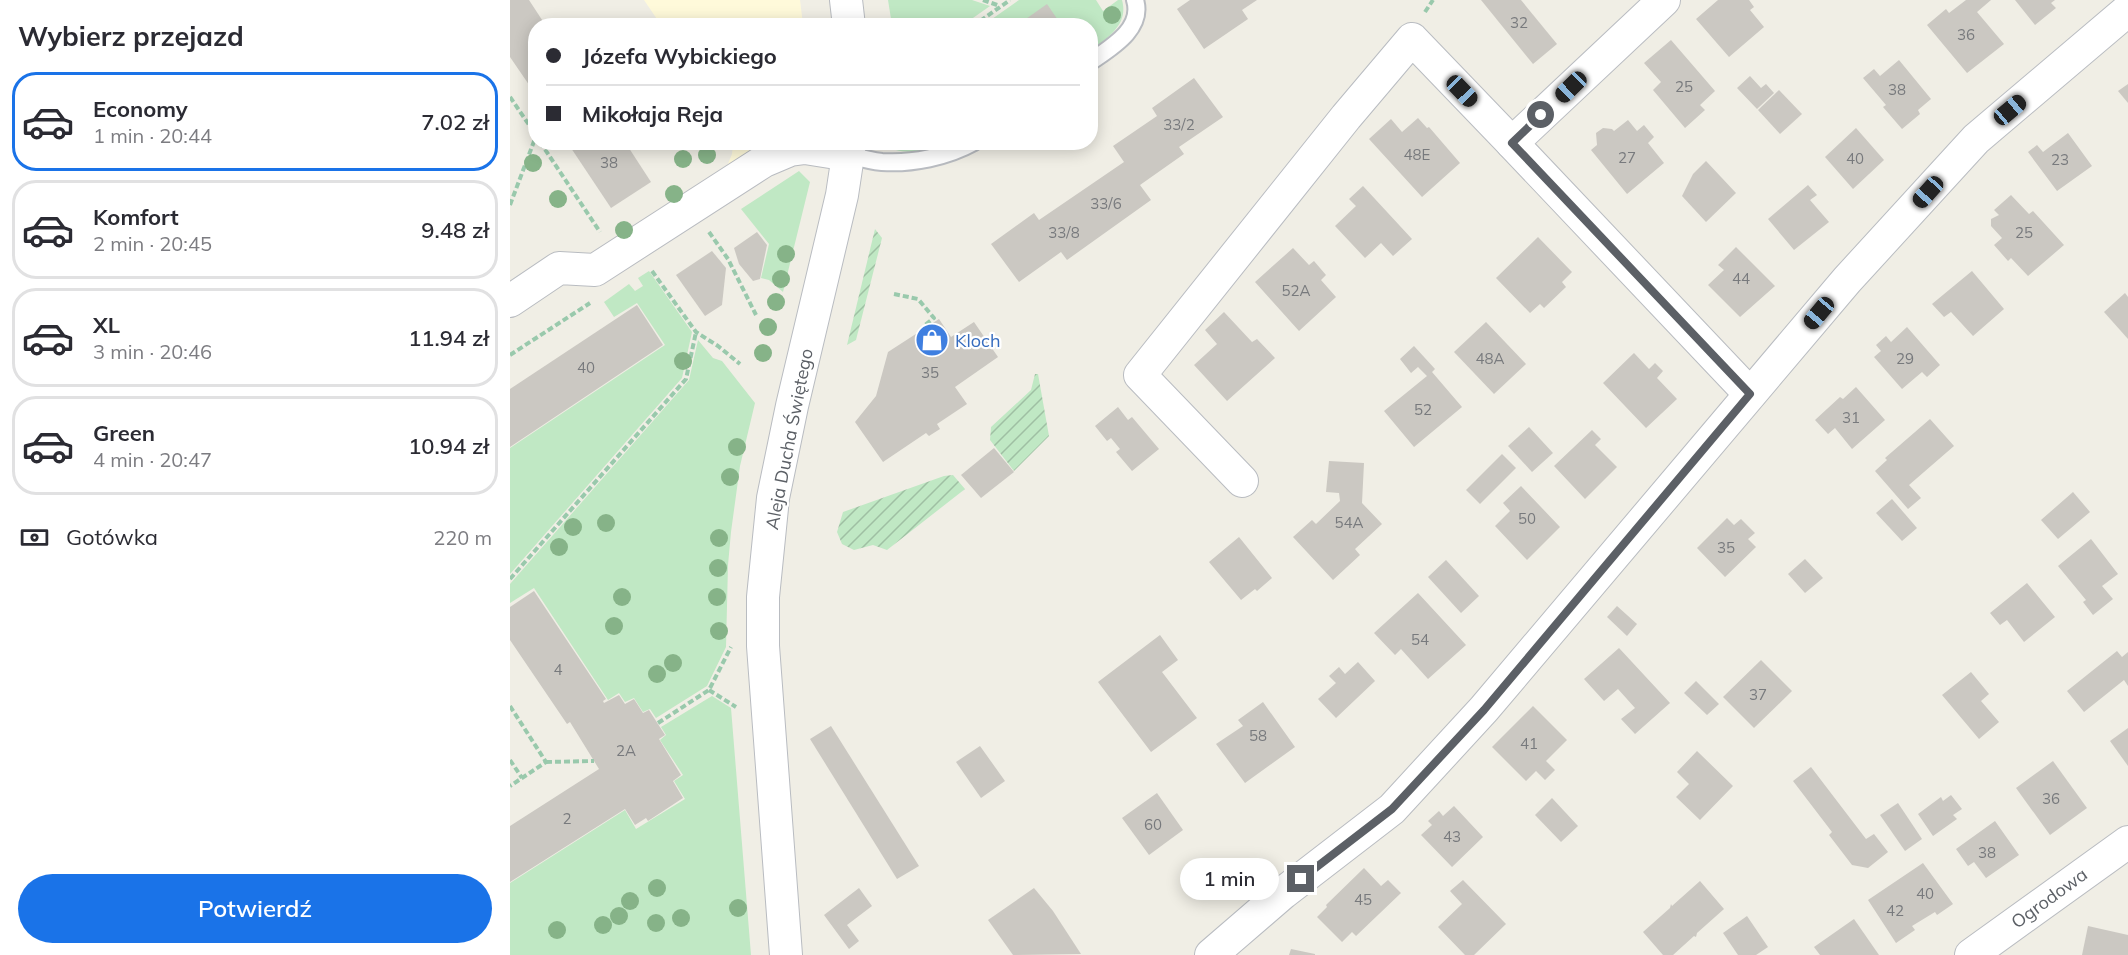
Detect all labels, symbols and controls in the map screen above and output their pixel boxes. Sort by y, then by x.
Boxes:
house number: 32 [1510,13,1528,32]
text: Wybierz przejazd [18,19,244,53]
house number: 36 [1957,25,1975,44]
text: Józefa Wybickiego [582,42,777,70]
car [1552,68,1590,106]
car [1443,72,1481,110]
house number: 25 [1675,77,1693,96]
house number: 38 [1888,80,1906,99]
car [1990,92,2030,128]
icon: car [21,95,75,149]
text: Economy [93,95,188,123]
text: Mikołaja Reja [582,100,723,128]
route start [1527,101,1554,128]
text: 7.02 zł [421,108,489,136]
house number: 33/2 [1163,115,1195,134]
text: 1 min · 20:44 [93,123,212,148]
house number: 48E [1404,145,1431,164]
house number: 27 [1618,148,1636,167]
house number: 40 [1846,149,1864,168]
house number: 23 [2051,150,2069,169]
house number: 38 [600,153,618,172]
car [1909,173,1947,211]
house number: 33/6 [1090,194,1122,213]
icon: car [21,203,75,257]
text: Komfort [93,203,179,231]
text: 9.48 zł [421,216,489,244]
house number: 33/8 [1048,223,1080,242]
house number: 25 [2015,223,2033,242]
text: 2 min · 20:45 [93,231,212,256]
house number: 44 [1732,269,1750,288]
house number: 52A [1281,281,1311,300]
car [1801,293,1837,333]
icon: car [21,311,75,365]
text: XL [93,311,120,339]
shop icon: Kloch [914,322,950,358]
text: 11.94 zł [408,324,489,352]
place label: Kloch [955,329,1000,352]
text: 3 min · 20:46 [93,339,212,364]
street label: Aleja Ducha Świętego [760,347,818,531]
house number: 48A [1475,349,1505,368]
house number: 29 [1896,349,1914,368]
house number: 40 [577,358,595,377]
house number: 35 [921,363,939,382]
house number: 52 [1414,400,1432,419]
house number: 31 [1842,408,1860,427]
icon: car [21,419,75,473]
text: Green [93,419,155,447]
text: 10.94 zł [408,432,489,460]
text: 4 min · 20:47 [93,447,212,472]
house number: 50 [1518,509,1536,528]
house number: 54A [1334,513,1364,532]
icon: cash [18,521,51,554]
text: Gotówka [66,523,158,551]
text: 220 m [433,525,492,550]
house number: 35 [1717,538,1735,557]
house number: 54 [1411,630,1429,649]
house number: 4 [553,660,563,679]
house number: 37 [1749,685,1767,704]
house number: 58 [1249,726,1267,745]
house number: 41 [1520,734,1538,753]
house number: 2A [616,741,636,760]
house number: 36 [2042,789,2060,808]
house number: 2 [562,809,572,828]
house number: 60 [1144,815,1162,834]
house number: 43 [1443,827,1461,846]
house number: 38 [1978,843,1996,862]
callout: 1 min [1181,858,1280,900]
street label: Ogrodowa [2006,863,2092,933]
route end [1287,865,1314,892]
text: 1 min [1204,866,1255,891]
button: Potwierdź [18,874,492,943]
house number: 40 [1916,884,1934,903]
house number: 45 [1354,890,1372,909]
house number: 42 [1886,901,1904,920]

